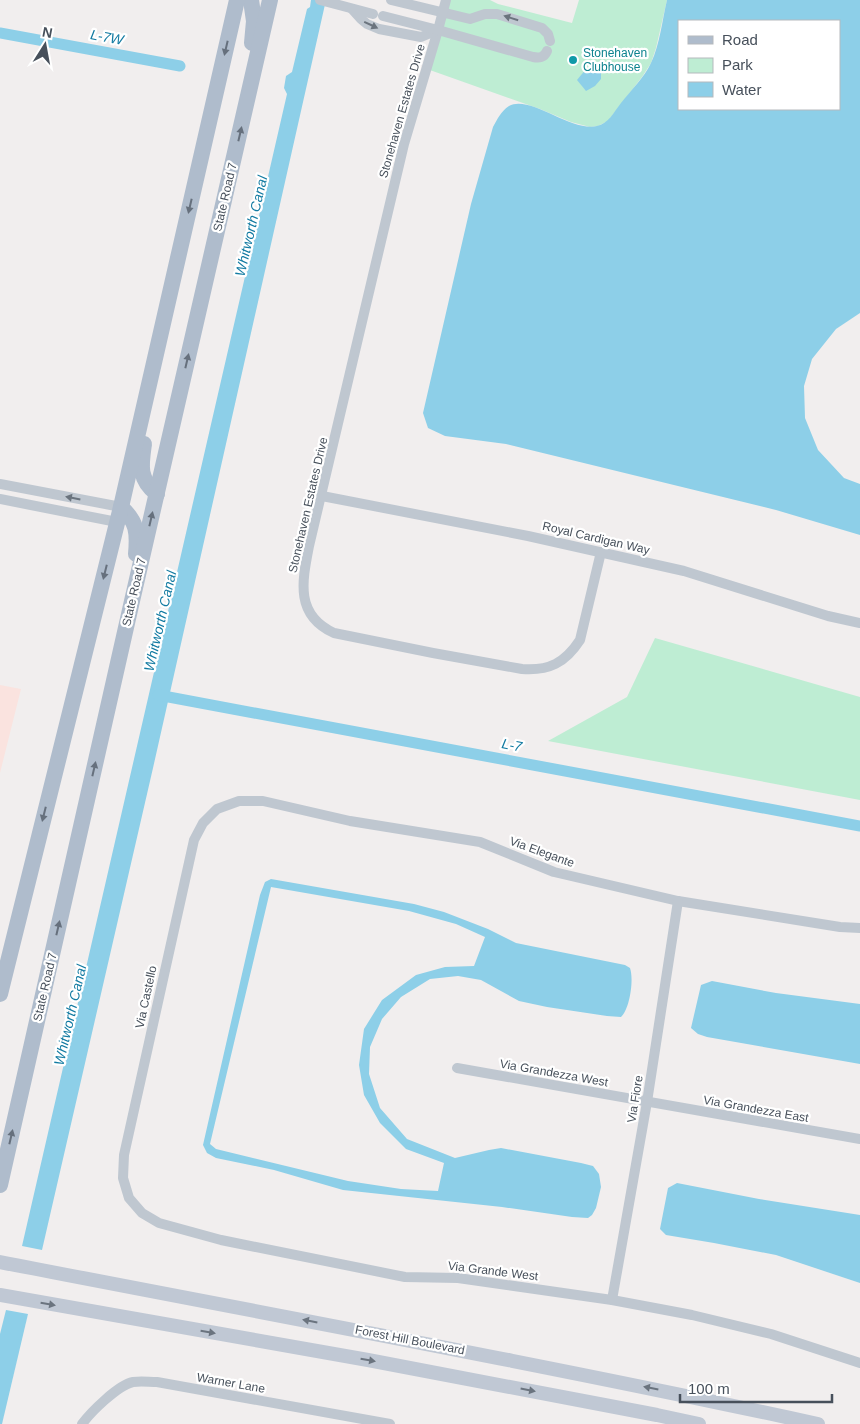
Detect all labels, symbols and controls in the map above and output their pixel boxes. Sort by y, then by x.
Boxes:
one-way arrow [504,14,519,22]
north arrow [20,20,70,70]
legend [678,20,840,110]
one-way arrow [364,21,378,29]
text: N [41,23,54,41]
water label: L-7W [89,26,127,48]
text: Road [722,31,758,48]
one-way arrow [222,40,230,56]
street label: Stonehaven Estates Drive [376,42,428,180]
place label: Stonehaven Clubhouse [583,46,647,74]
marker: Stonehaven Clubhouse [567,54,579,66]
text: Park [722,56,753,73]
text: Water [722,81,761,98]
one-way arrow [236,127,244,142]
street label: State Road 7 [210,161,240,233]
water label: Whitworth Canal [232,173,271,278]
one-way arrow [186,198,194,213]
one-way arrow [183,353,191,368]
street label: Stonehaven Estates Drive [286,436,330,574]
one-way arrow [65,494,80,502]
one-way arrow [147,512,155,527]
street label: Royal Cardigan Way [541,519,651,557]
street label: State Road 7 [119,556,149,628]
one-way arrow [100,564,108,579]
water label: Whitworth Canal [141,568,180,673]
water label: L-7 [501,735,525,755]
one-way arrow [90,762,98,777]
one-way arrow [40,807,48,822]
street label: Via Elegante [508,834,577,870]
one-way arrow [54,920,62,935]
street label: State Road 7 [30,951,60,1023]
water label: Whitworth Canal [51,962,90,1067]
street label: Via Castello [133,964,160,1030]
street label: Via Grandezza West [499,1057,610,1090]
street label: Via Fiore [624,1074,646,1124]
street label: Via Grandezza East [702,1093,810,1125]
one-way arrow [7,1130,15,1145]
street label: Via Grande West [447,1259,540,1284]
one-way arrow [40,1300,56,1308]
one-way arrow [302,1316,318,1324]
street label: Forest Hill Boulevard [354,1323,466,1357]
one-way arrow [200,1328,216,1336]
one-way arrow [360,1357,376,1365]
street label: Warner Lane [196,1370,266,1396]
scale bar [680,1372,832,1404]
text: 100 m [688,1380,730,1397]
one-way arrow [643,1384,659,1392]
one-way arrow [520,1387,536,1395]

